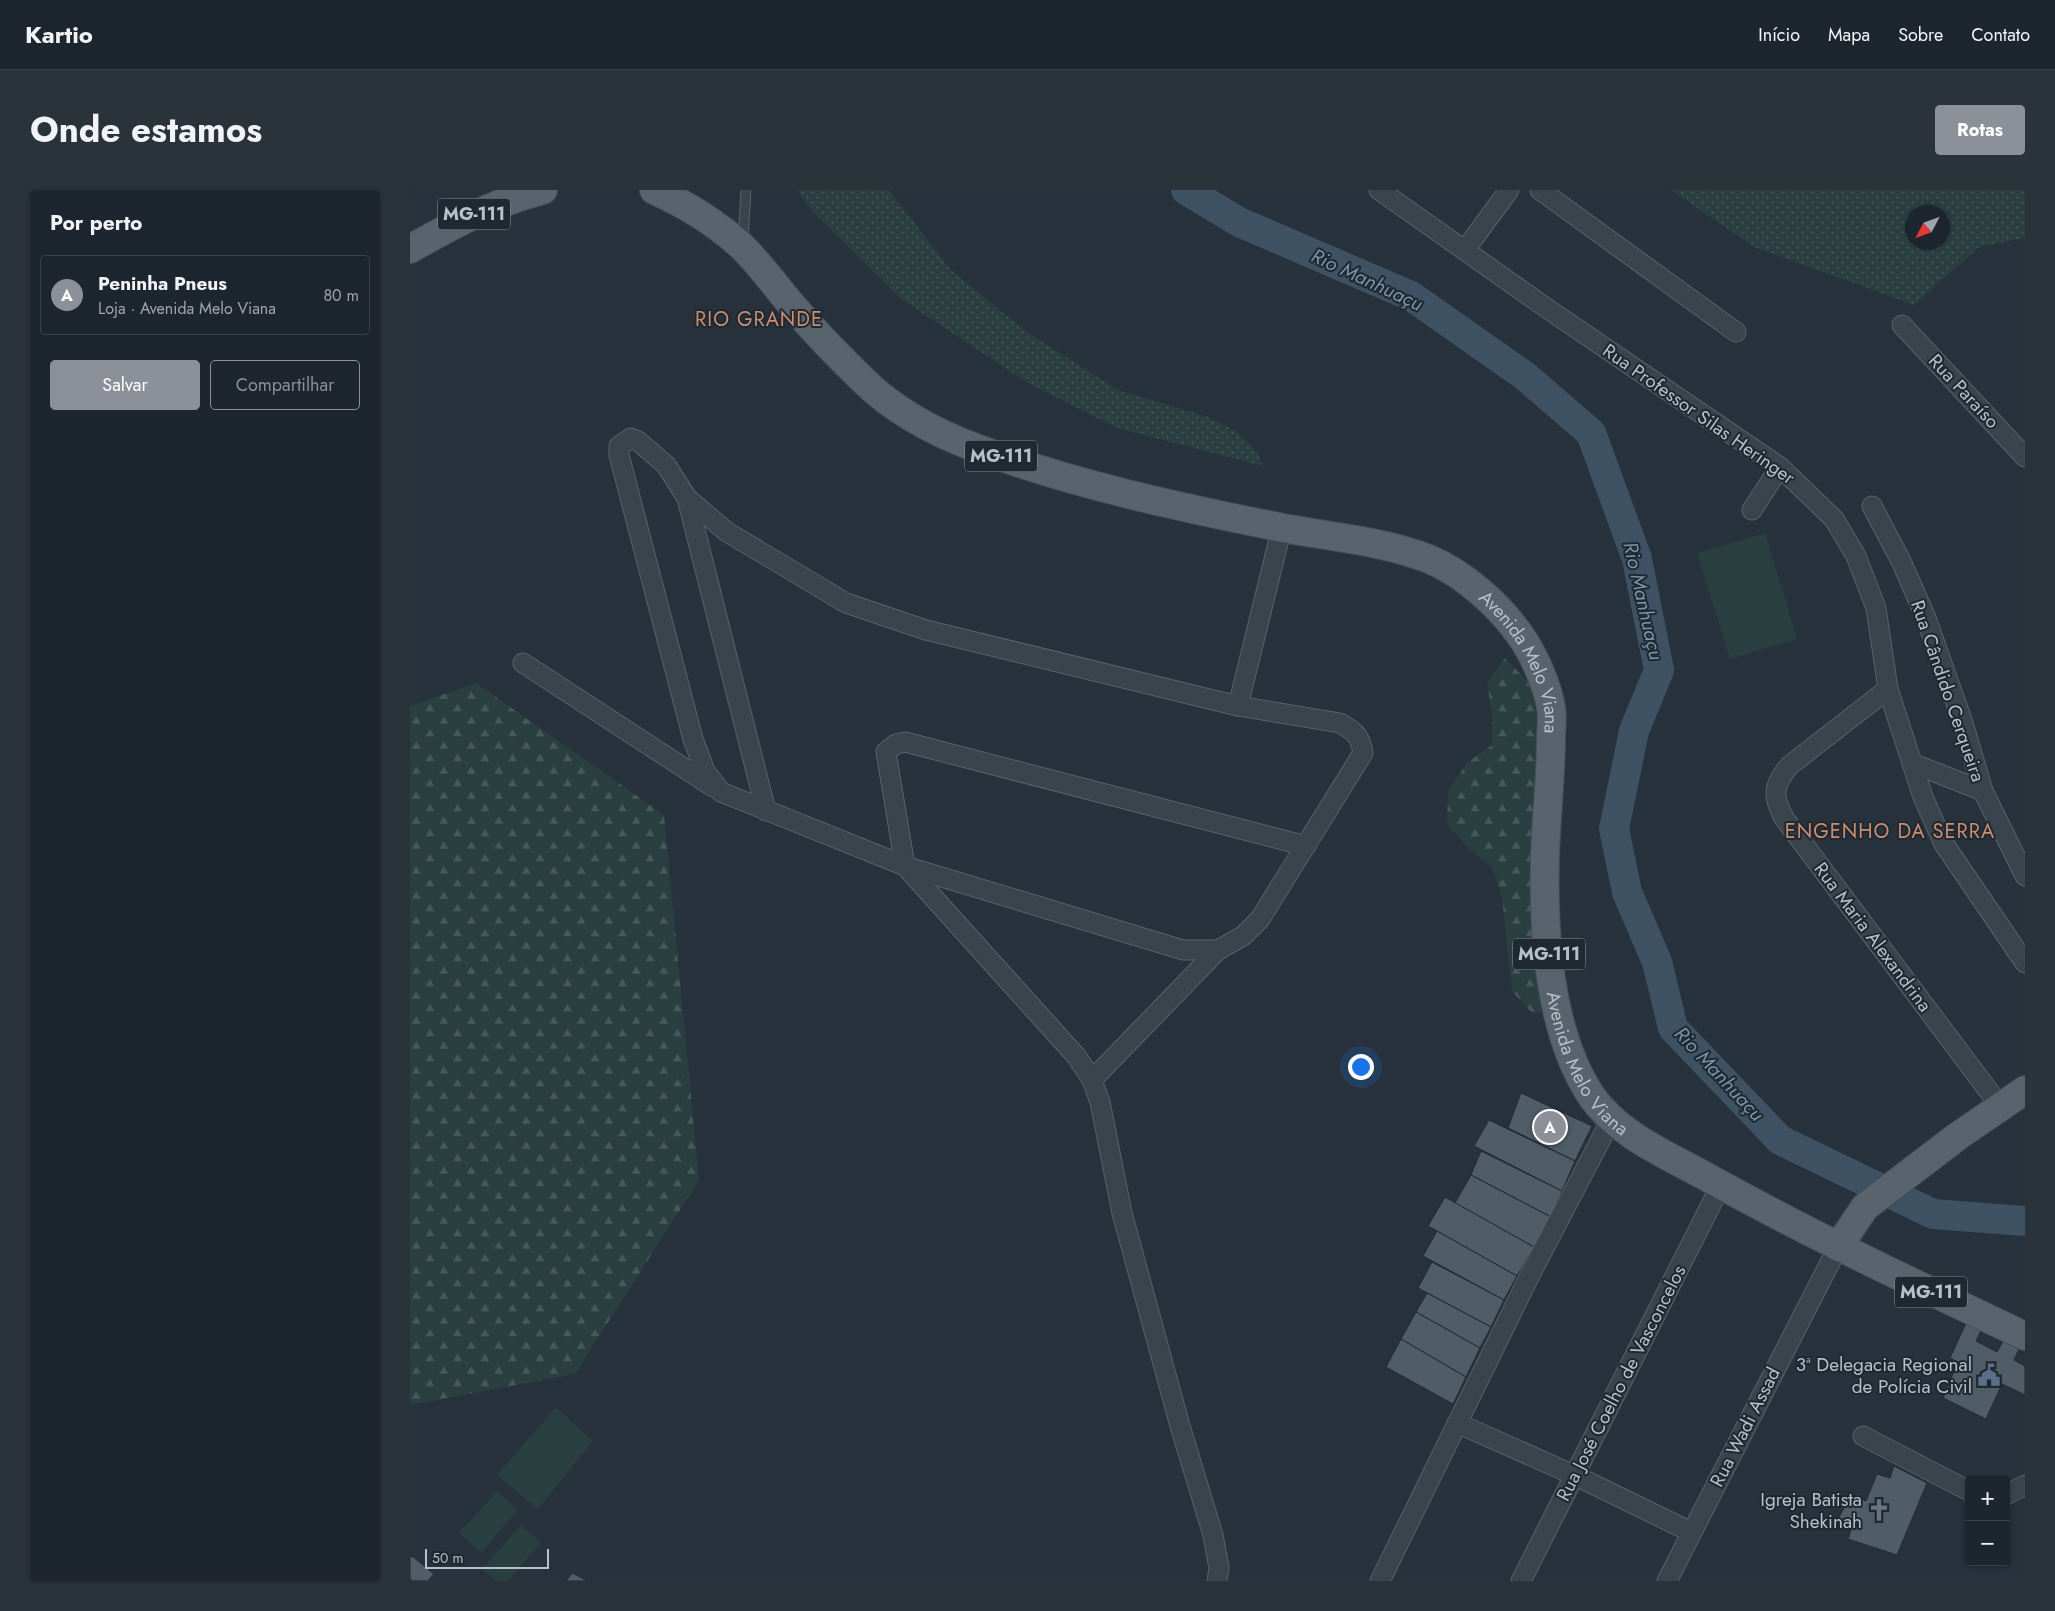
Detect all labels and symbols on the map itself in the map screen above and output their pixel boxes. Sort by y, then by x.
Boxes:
road number: MG-111 [438,198,510,230]
north arrow [1905,205,1950,250]
water label: Rio Manhuaçu [1306,241,1428,319]
district label: RIO GRANDE [695,305,823,334]
street label: Rua Professor Silas Heringer [1597,337,1801,491]
street label: Rua Paraíso [1922,348,2006,434]
road number: MG-111 [965,440,1037,472]
water label: Rio Manhuaçu [1615,539,1671,663]
street label: Avenida Melo Viana [1473,584,1565,735]
street label: Rua Cândido Cerqueira [1904,597,1992,785]
district label: ENGENHO DA SERRA [1785,817,1995,846]
street label: Rua Maria Alexandrina [1808,857,1938,1017]
road number: MG-111 [1513,939,1585,970]
street label: Avenida Melo Viana [1545,982,1641,1136]
water label: Rio Manhuaçu [1667,1020,1771,1128]
your location [1348,1054,1374,1080]
pin: A [1534,1108,1566,1146]
street label: Rua José Coelho de Vasconcelos [1550,1260,1693,1506]
road number: MG-111 [1895,1276,1967,1308]
place label: 3ª Delegacia Regional de Polícia Civil [1796,1351,1972,1400]
public building icon: 3ª Delegacia Regional de Polícia Civil [1976,1362,2002,1388]
street label: Rua Wadi Assad [1703,1363,1787,1491]
place label: Igreja Batista Shekinah [1760,1486,1862,1535]
church icon: Igreja Batista Shekinah [1866,1497,1892,1523]
scale bar [425,1546,549,1569]

